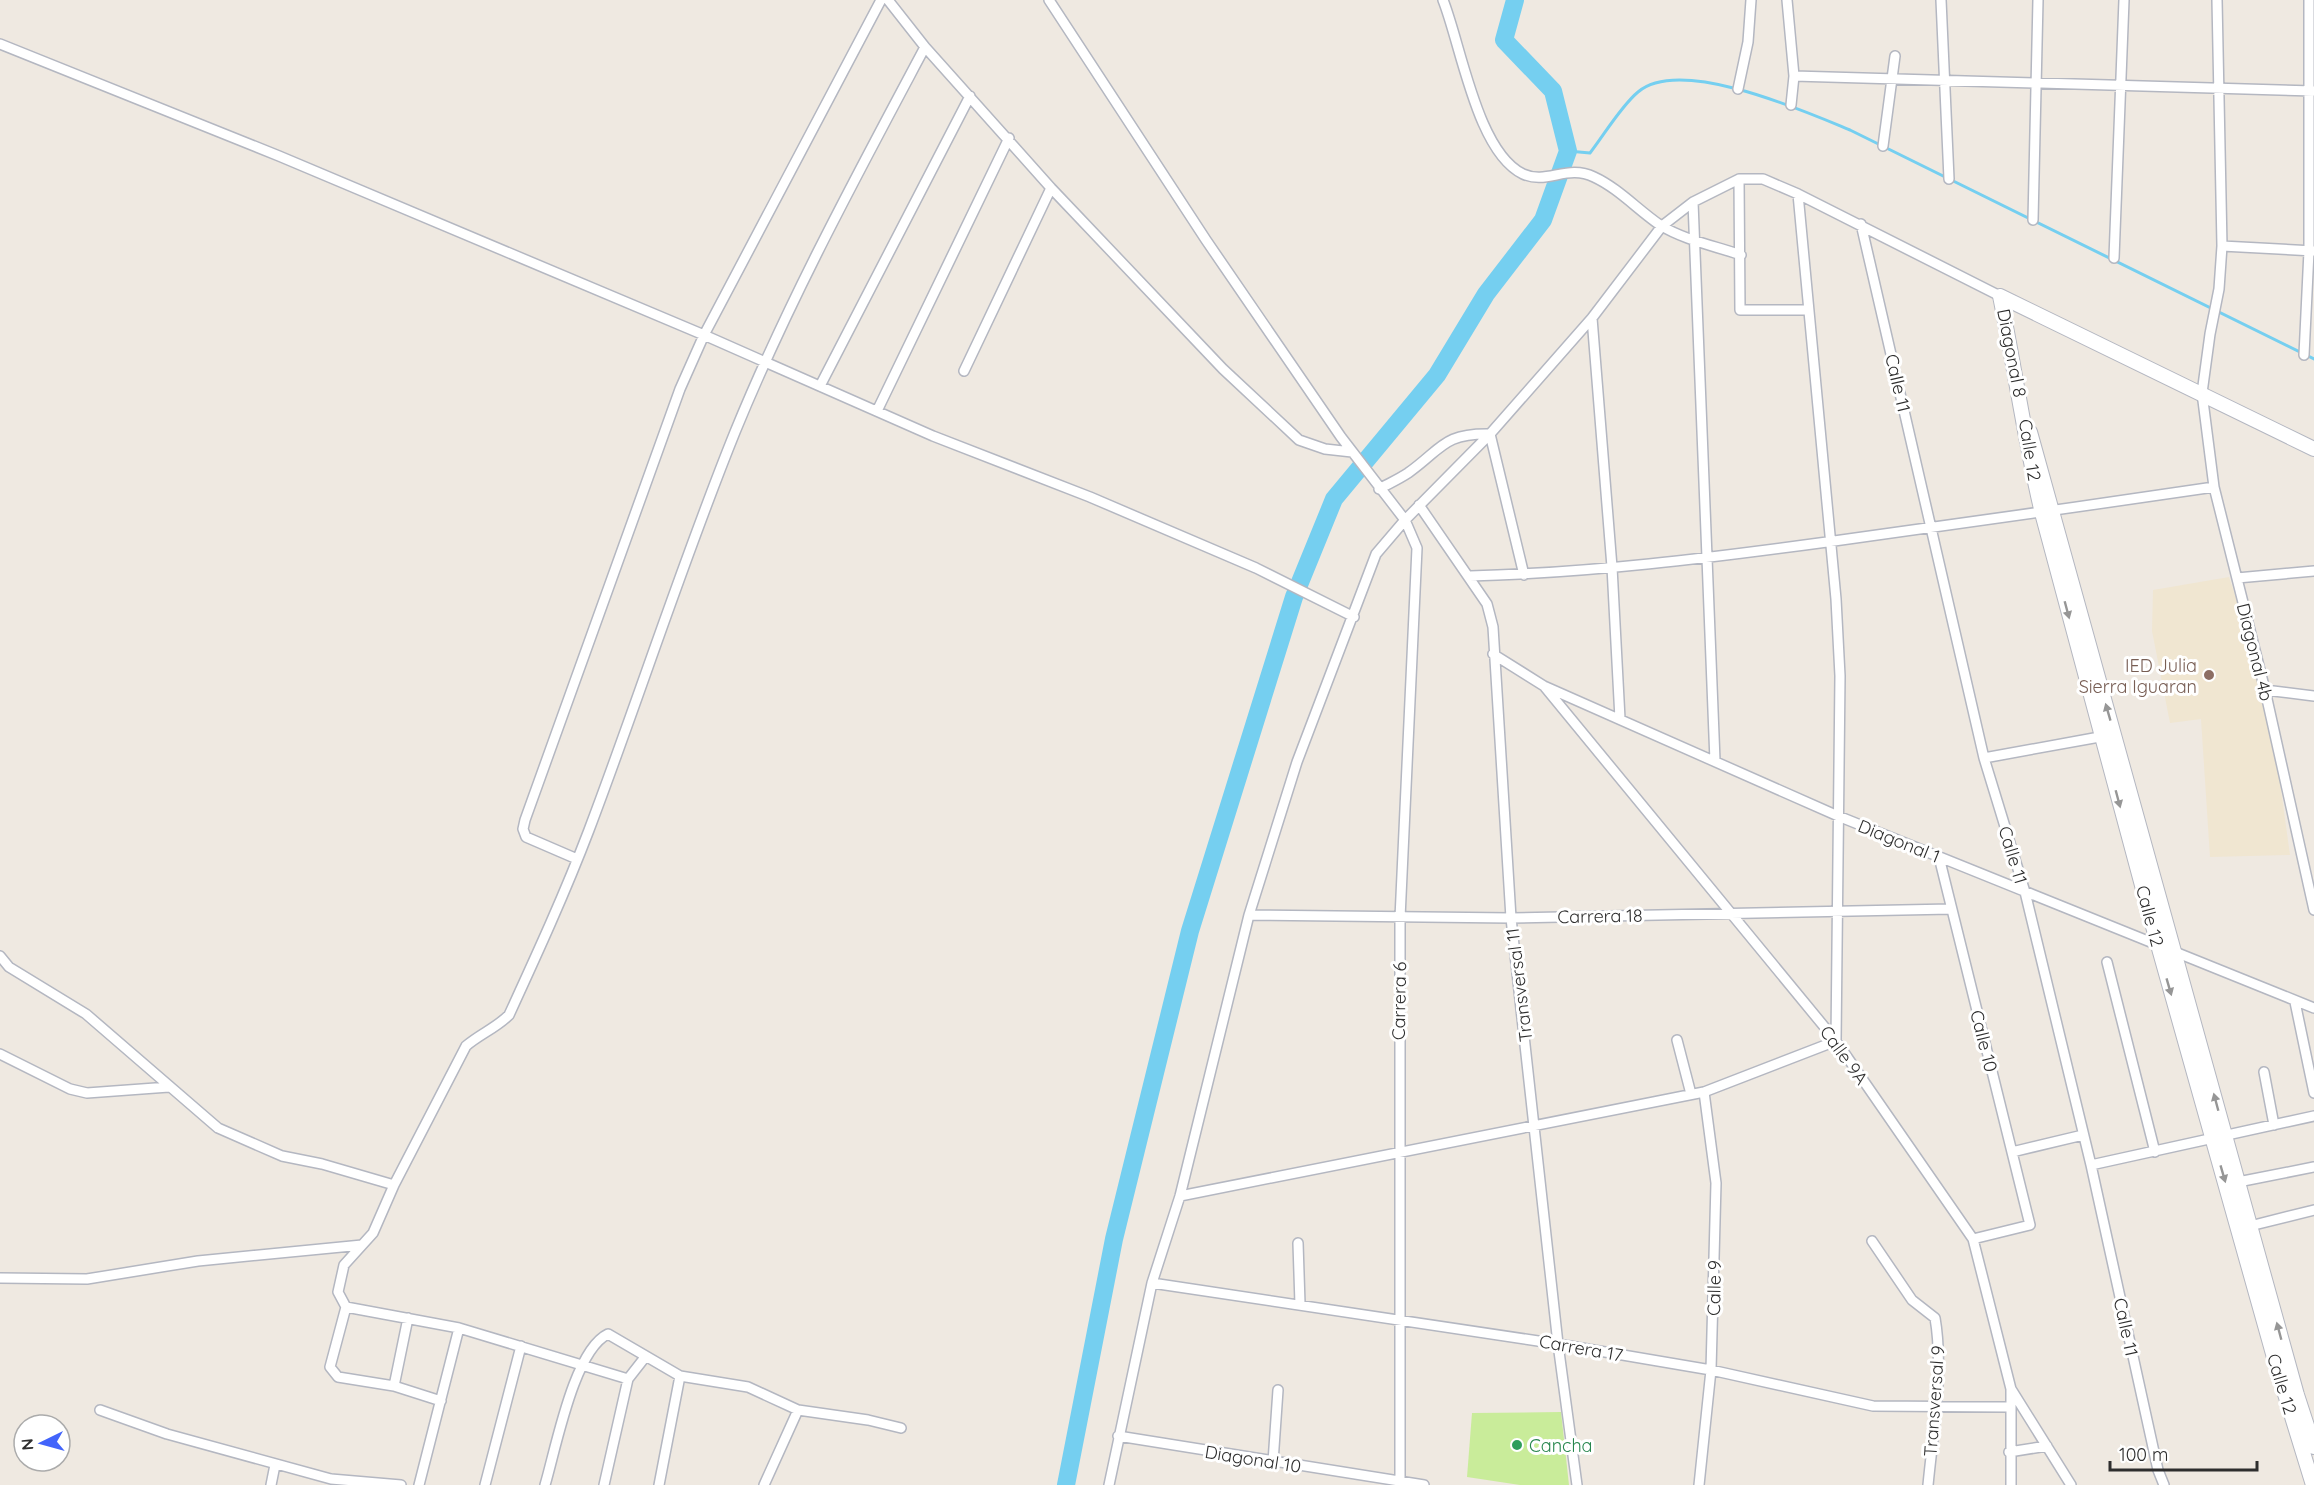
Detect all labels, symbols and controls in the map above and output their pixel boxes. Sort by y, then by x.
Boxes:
street label: Diagonal 8 [1992,307,2032,399]
street label: Calle 11 [1880,352,1916,414]
street label: Calle 12 [2014,417,2046,483]
one-way arrow [2063,601,2073,619]
street label: Diagonal 4b [2232,601,2278,703]
place label: IED Julia Sierra Iguaran [2079,654,2197,698]
marker: IED Julia Sierra Iguaran [2202,668,2216,682]
one-way arrow [2103,703,2112,721]
one-way arrow [2113,789,2123,808]
street label: Diagonal 1 [1855,814,1943,868]
street label: Calle 11 [1993,823,2033,887]
street label: Calle 12 [2131,883,2169,949]
street label: Carrera 18 [1557,904,1643,928]
street label: Transversal 11 [1501,927,1537,1043]
street label: Carrera 6 [1387,961,1411,1040]
one-way arrow [2165,977,2175,996]
street label: Calle 10 [1965,1008,2003,1074]
street label: Calle 9A [1815,1021,1873,1089]
one-way arrow [2211,1093,2221,1111]
one-way arrow [2218,1165,2228,1183]
street label: Calle 9 [1702,1260,1726,1316]
street label: Calle 11 [2109,1296,2143,1358]
one-way arrow [2274,1322,2283,1340]
street label: Carrera 17 [1537,1329,1625,1367]
street label: Transversal 9 [1919,1345,1949,1457]
street label: Calle 12 [2262,1351,2302,1417]
north arrow [12,1413,72,1473]
place label: Cancha [1529,1434,1593,1457]
scale bar [2110,1434,2257,1472]
text: N [17,1438,38,1451]
marker: Cancha [1510,1438,1524,1452]
street label: Diagonal 10 [1203,1440,1303,1478]
text: 100 m [2119,1443,2168,1466]

